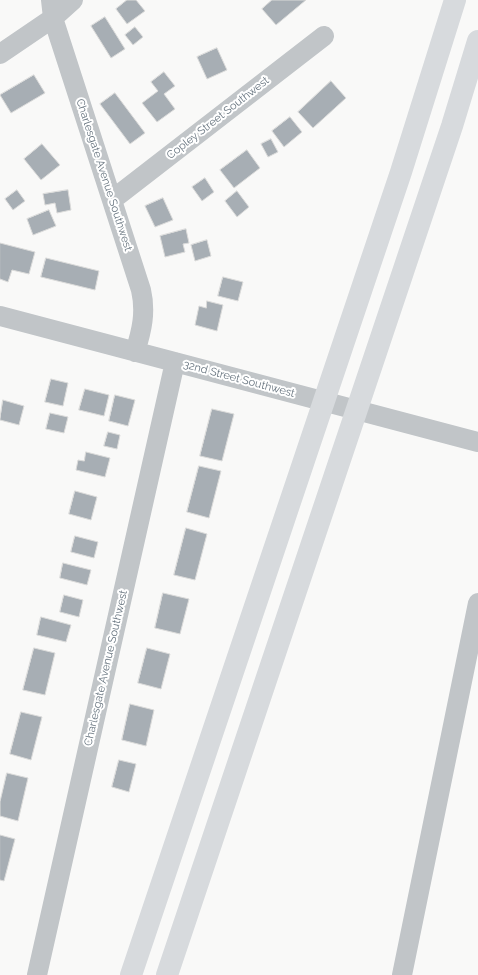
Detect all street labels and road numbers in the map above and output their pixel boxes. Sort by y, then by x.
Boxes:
street label: Copley Street Southwest [164,74,272,162]
street label: Charlesgate Avenue Southwest [73,97,135,253]
street label: 32nd Street Southwest [182,358,296,400]
street label: Charlesgate Avenue Southwest [82,589,130,747]

